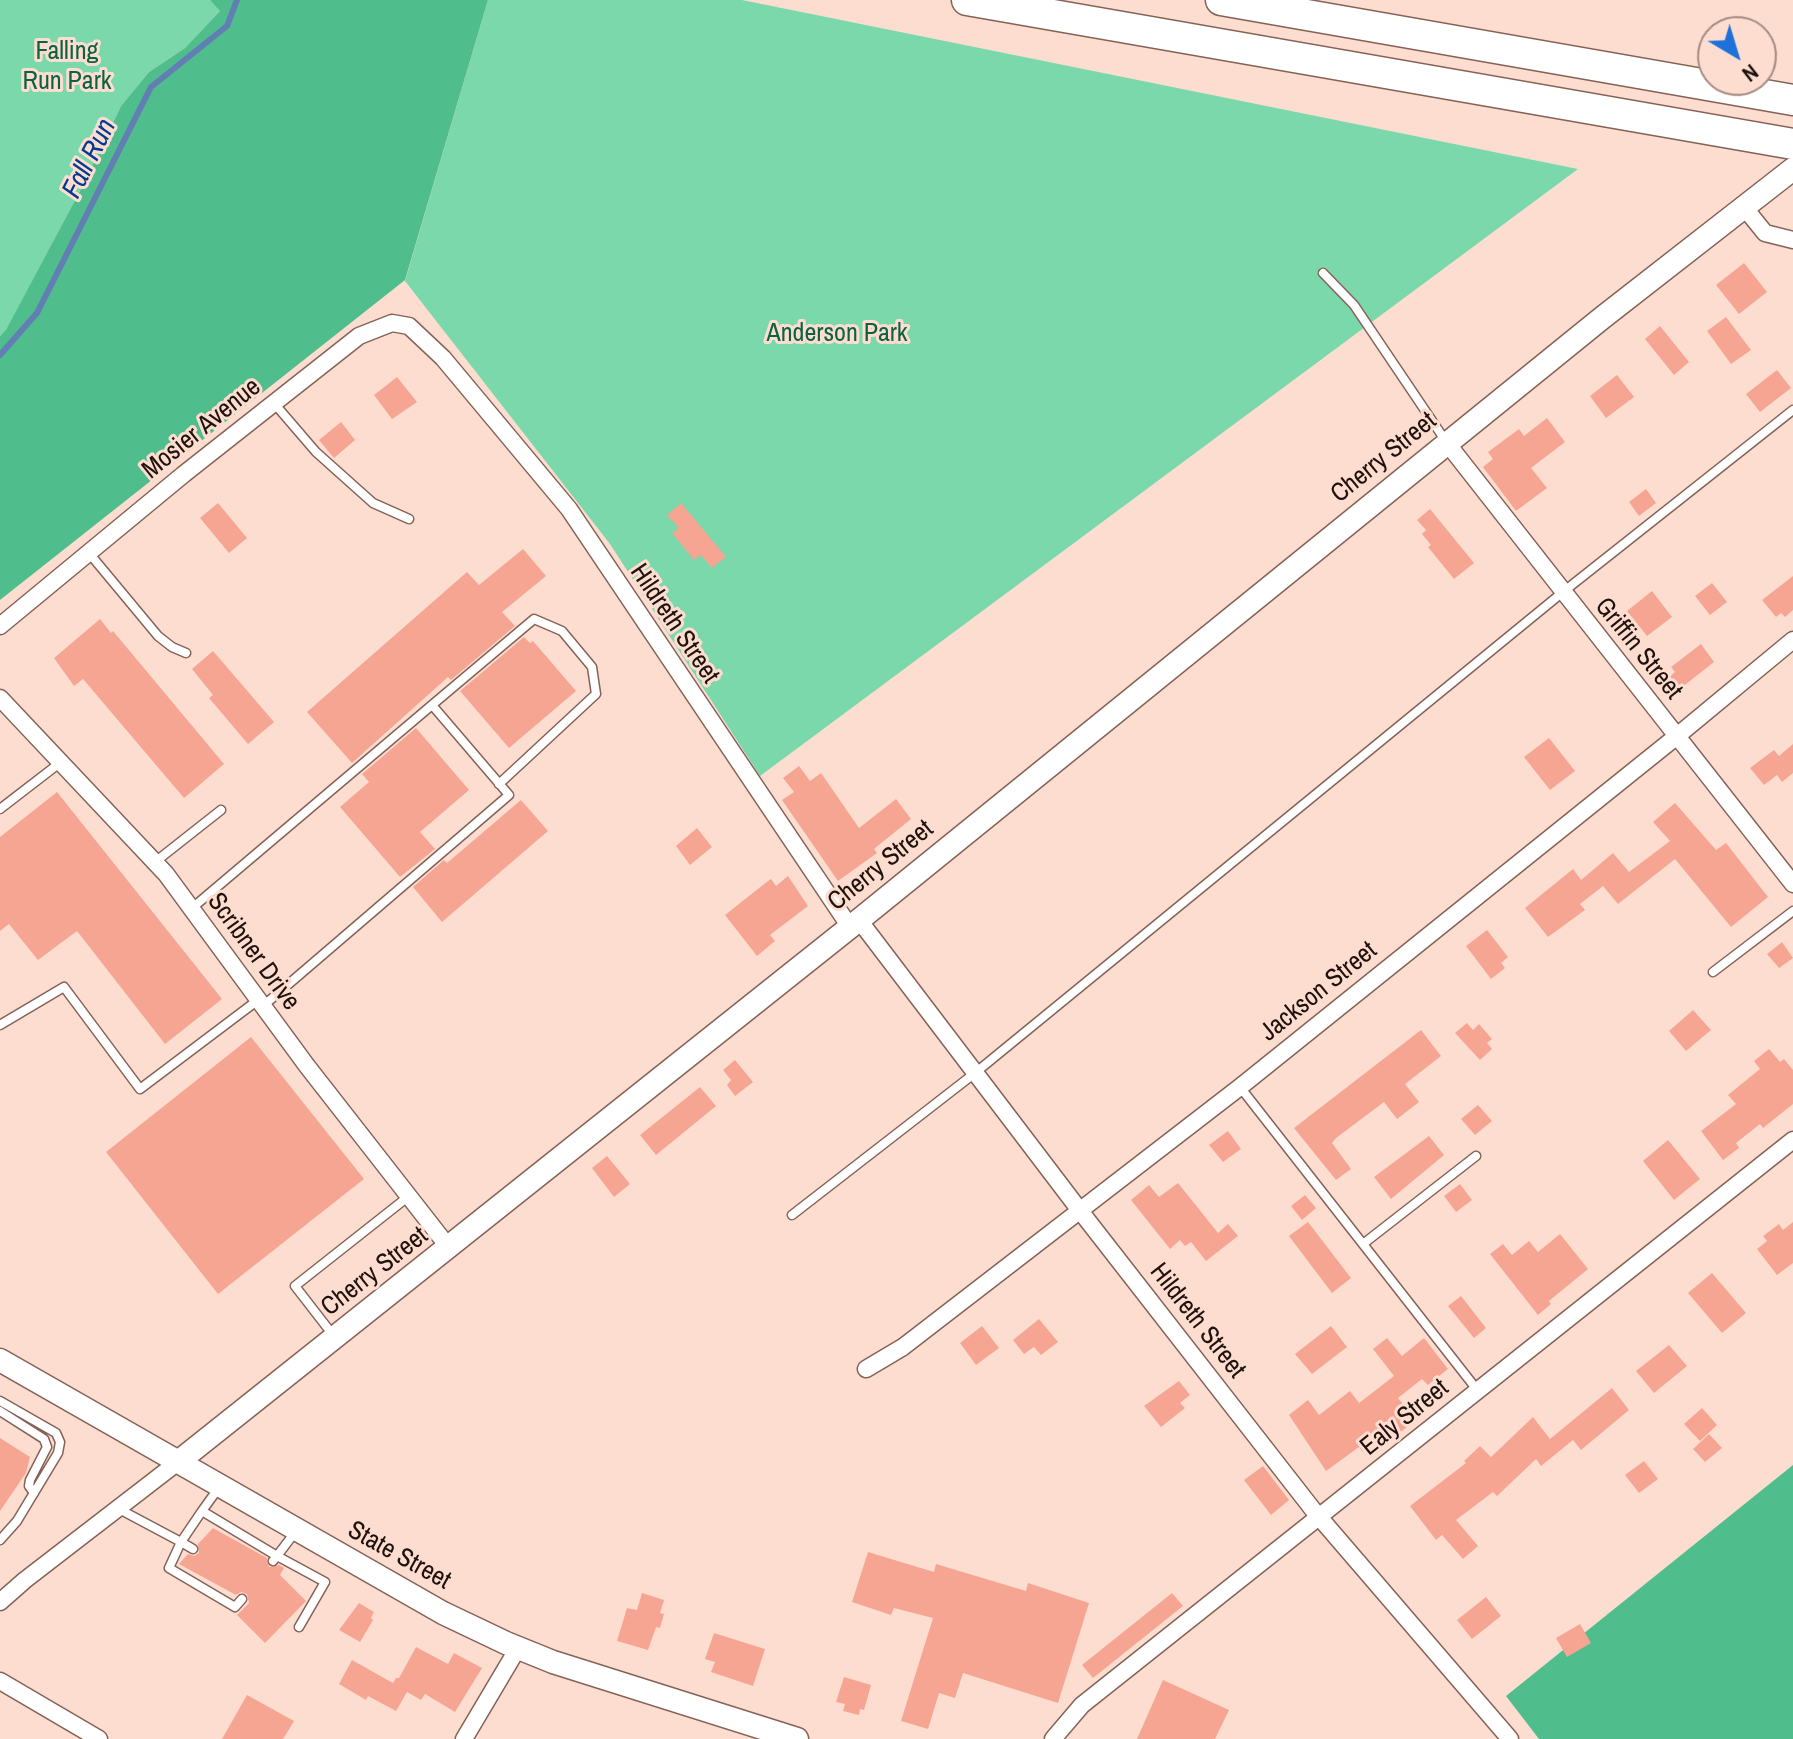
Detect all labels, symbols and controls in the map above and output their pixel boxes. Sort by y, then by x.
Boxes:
north arrow [1697,16,1777,96]
park label: Falling Run Park [23,36,111,98]
text: N [1736,58,1765,89]
water label: Fall Run [56,114,124,204]
park label: Anderson Park [766,318,908,350]
street label: Mosier Avenue [137,372,267,486]
street label: Cherry Street [1325,406,1443,510]
street label: Hildreth Street [623,558,725,690]
street label: Griffin Street [1588,592,1688,706]
street label: Cherry Street [822,814,940,918]
street label: Scribner Drive [200,887,306,1017]
street label: Jackson Street [1254,936,1384,1048]
street label: Cherry Street [315,1221,435,1323]
street label: Hildreth Street [1142,1257,1252,1385]
street label: Ealy Street [1355,1373,1455,1463]
street label: State Street [342,1515,456,1597]

